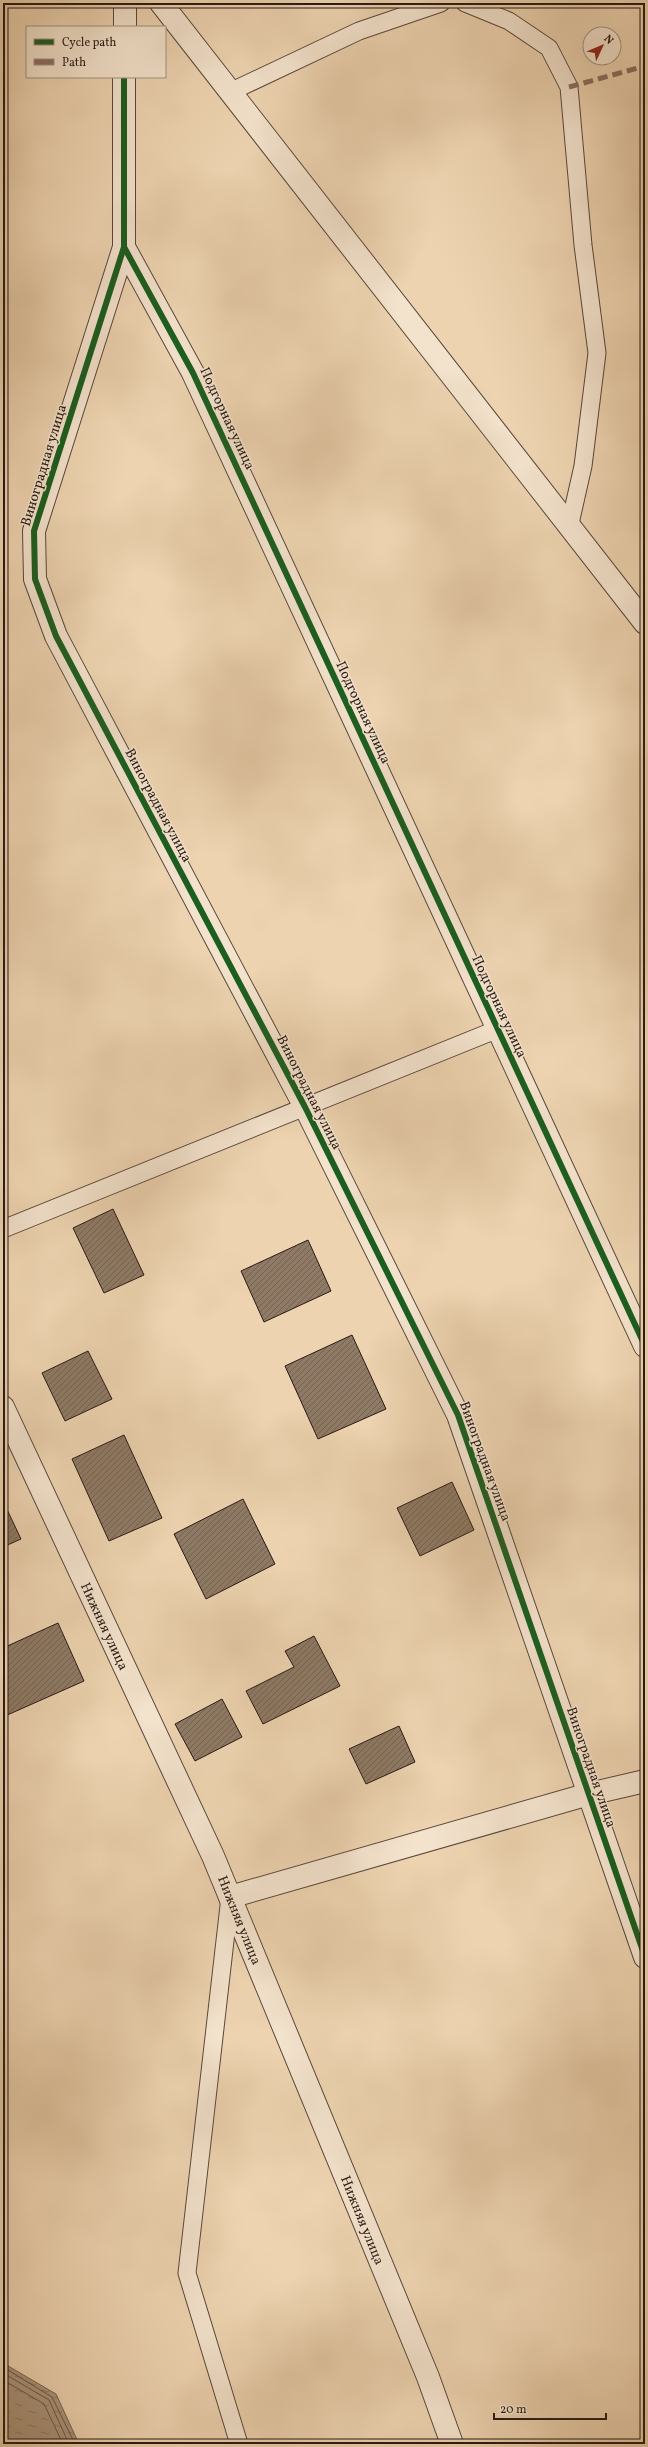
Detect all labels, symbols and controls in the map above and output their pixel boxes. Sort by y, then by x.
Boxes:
legend [26,26,166,78]
north arrow [582,26,622,66]
text: N [600,32,616,48]
text: Cycle path [62,35,117,51]
text: Path [62,55,86,71]
street label: Подгорная улица [194,364,259,473]
street label: Виноградная улица [17,402,72,529]
street label: Подгорная улица [330,658,395,767]
street label: Виноградная улица [120,745,196,866]
street label: Подгорная улица [466,952,531,1061]
street label: Виноградная улица [272,1032,346,1153]
street label: Виноградная улица [454,1399,515,1524]
street label: Нижняя улица [75,1580,132,1674]
street label: Виноградная улица [561,1705,620,1830]
street label: Нижняя улица [212,1873,265,1968]
street label: Нижняя улица [335,2173,388,2268]
scale bar [494,2395,606,2421]
text: 20 m [500,2402,527,2418]

